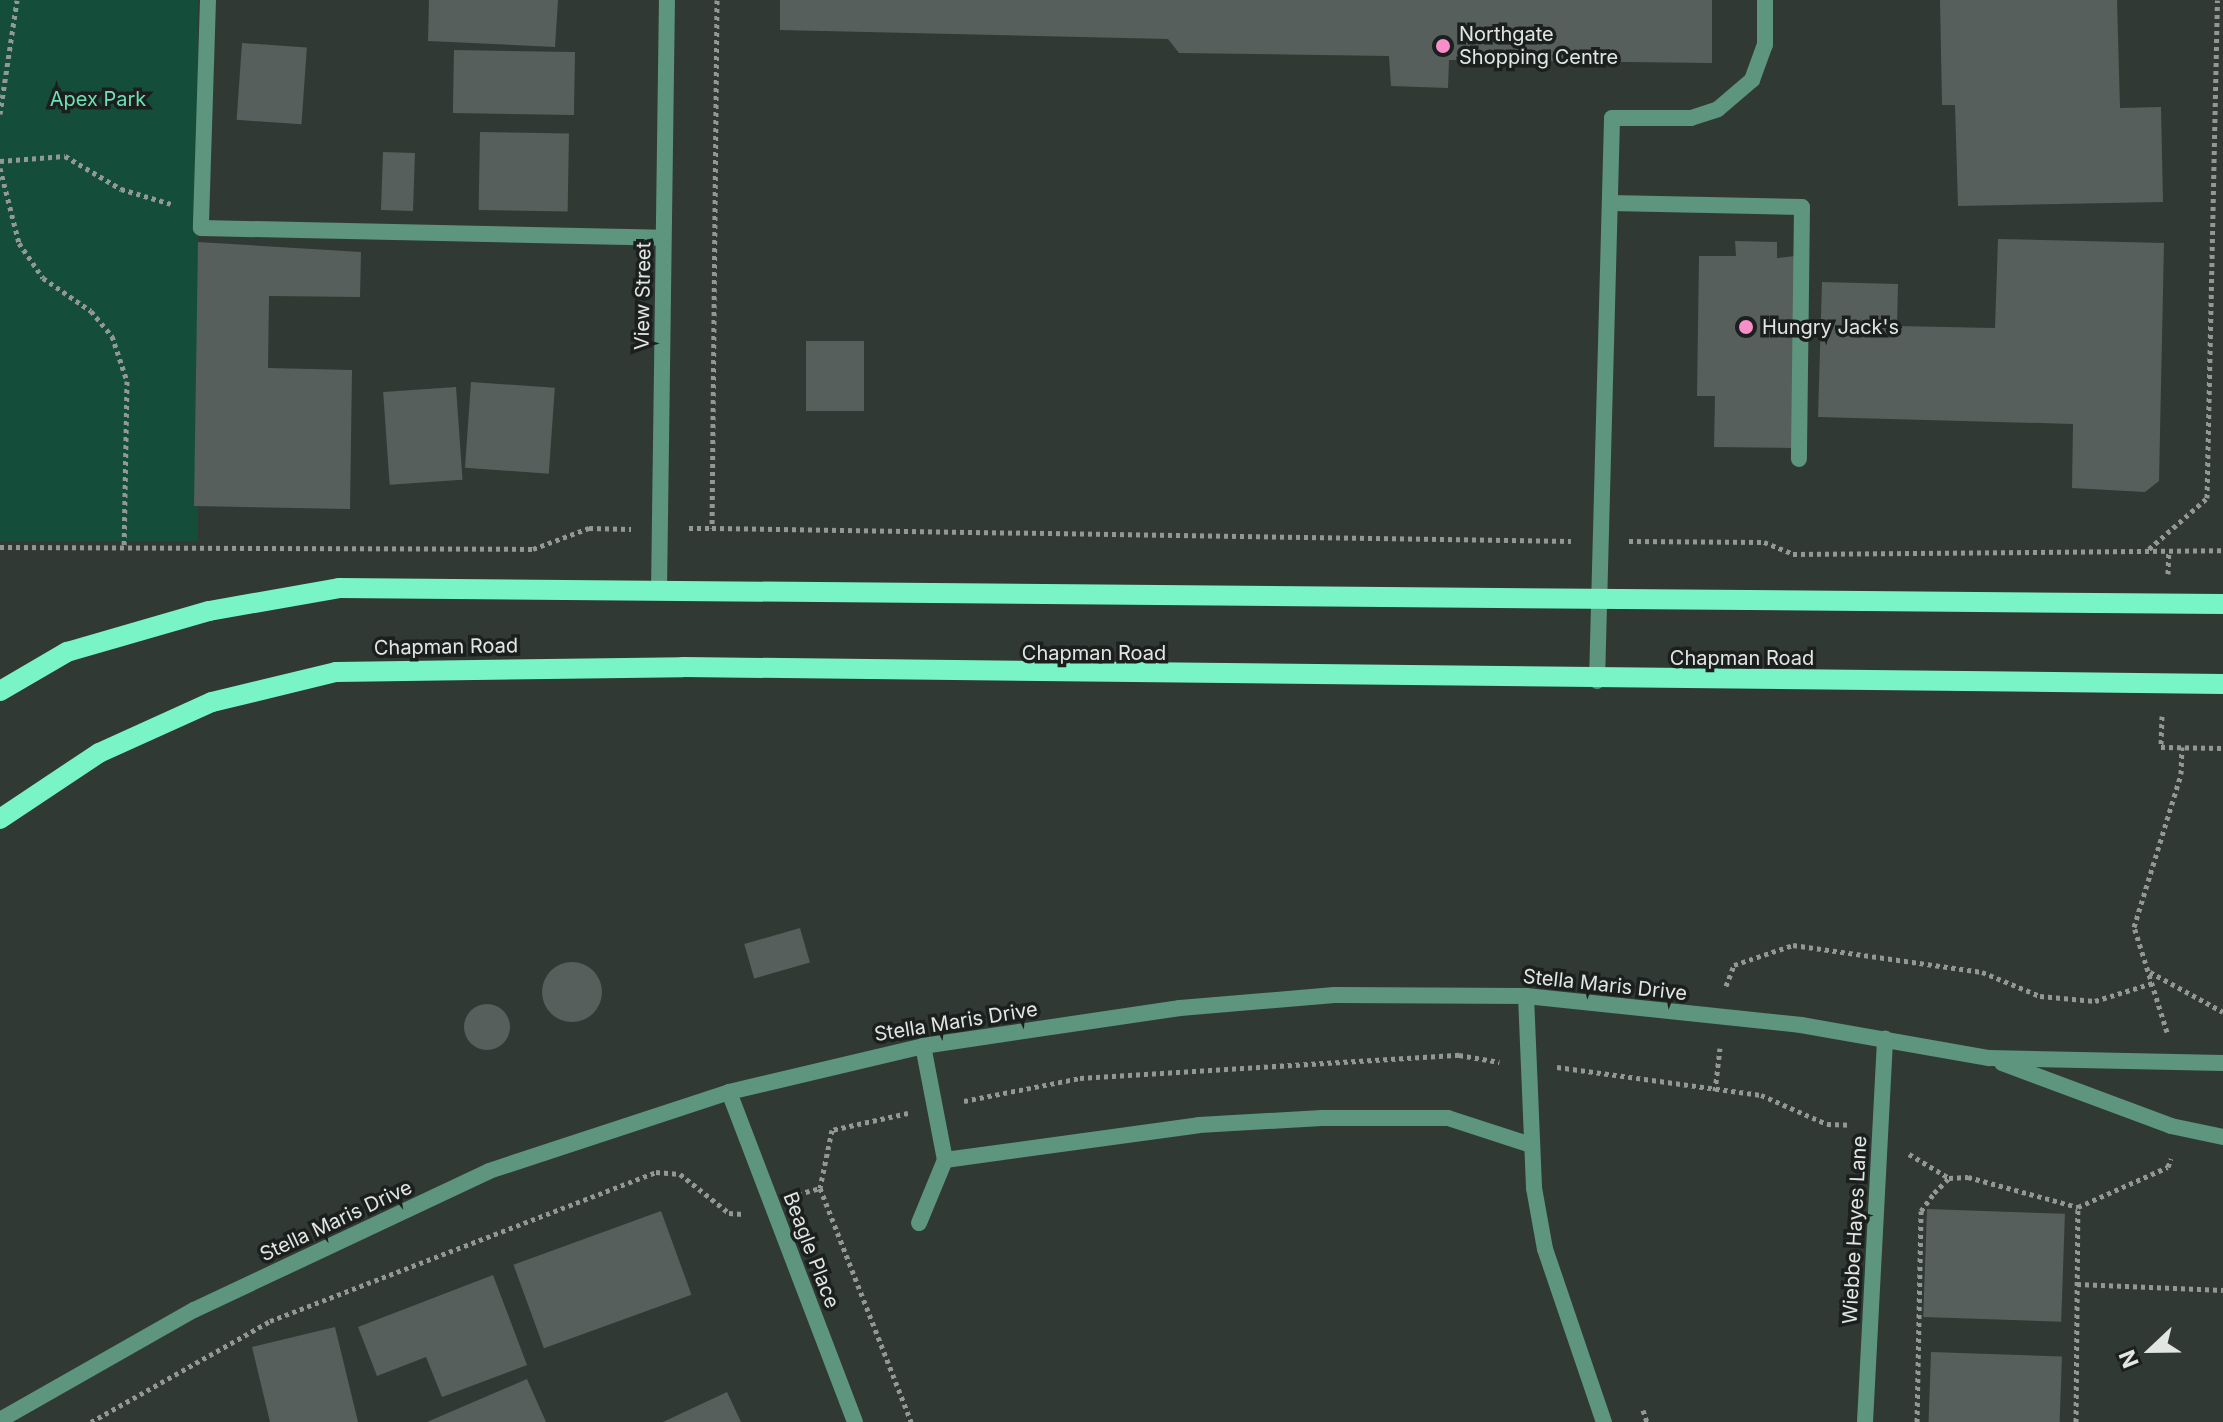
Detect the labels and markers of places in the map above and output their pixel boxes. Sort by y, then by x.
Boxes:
place label: Northgate Shopping Centre [1459,22,1618,69]
marker: Northgate Shopping Centre [1434,37,1452,55]
place label: Hungry Jack's [1762,315,1899,339]
marker: Hungry Jack's [1737,318,1755,336]

